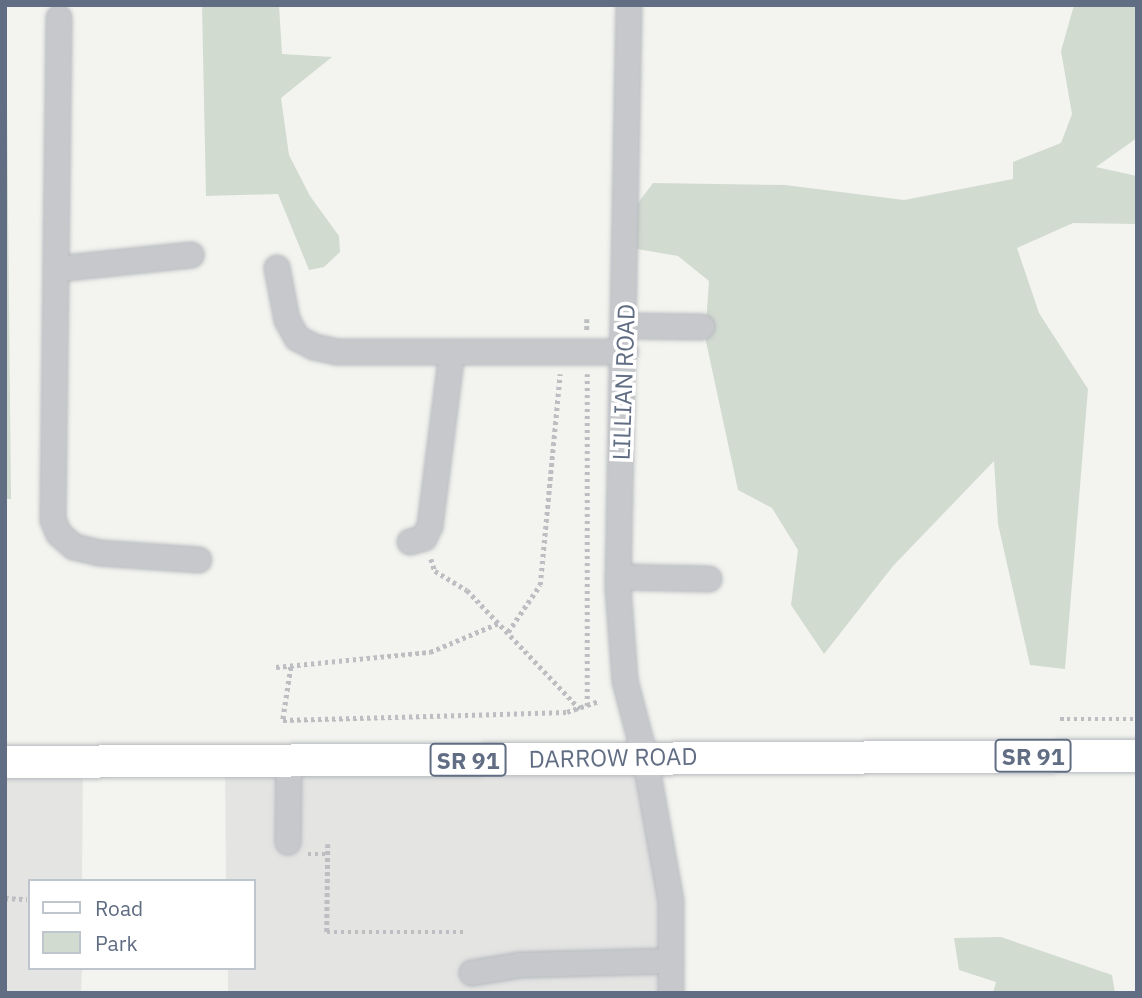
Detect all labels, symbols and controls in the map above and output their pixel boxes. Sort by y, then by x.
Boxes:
street label: LILLIAN ROAD [607,303,641,461]
road number: SR 91 [995,736,1072,776]
road number: SR 91 [430,740,506,780]
street label: DARROW ROAD [528,742,698,774]
legend [28,879,256,970]
text: Road [95,894,143,922]
text: Park [95,929,138,957]

